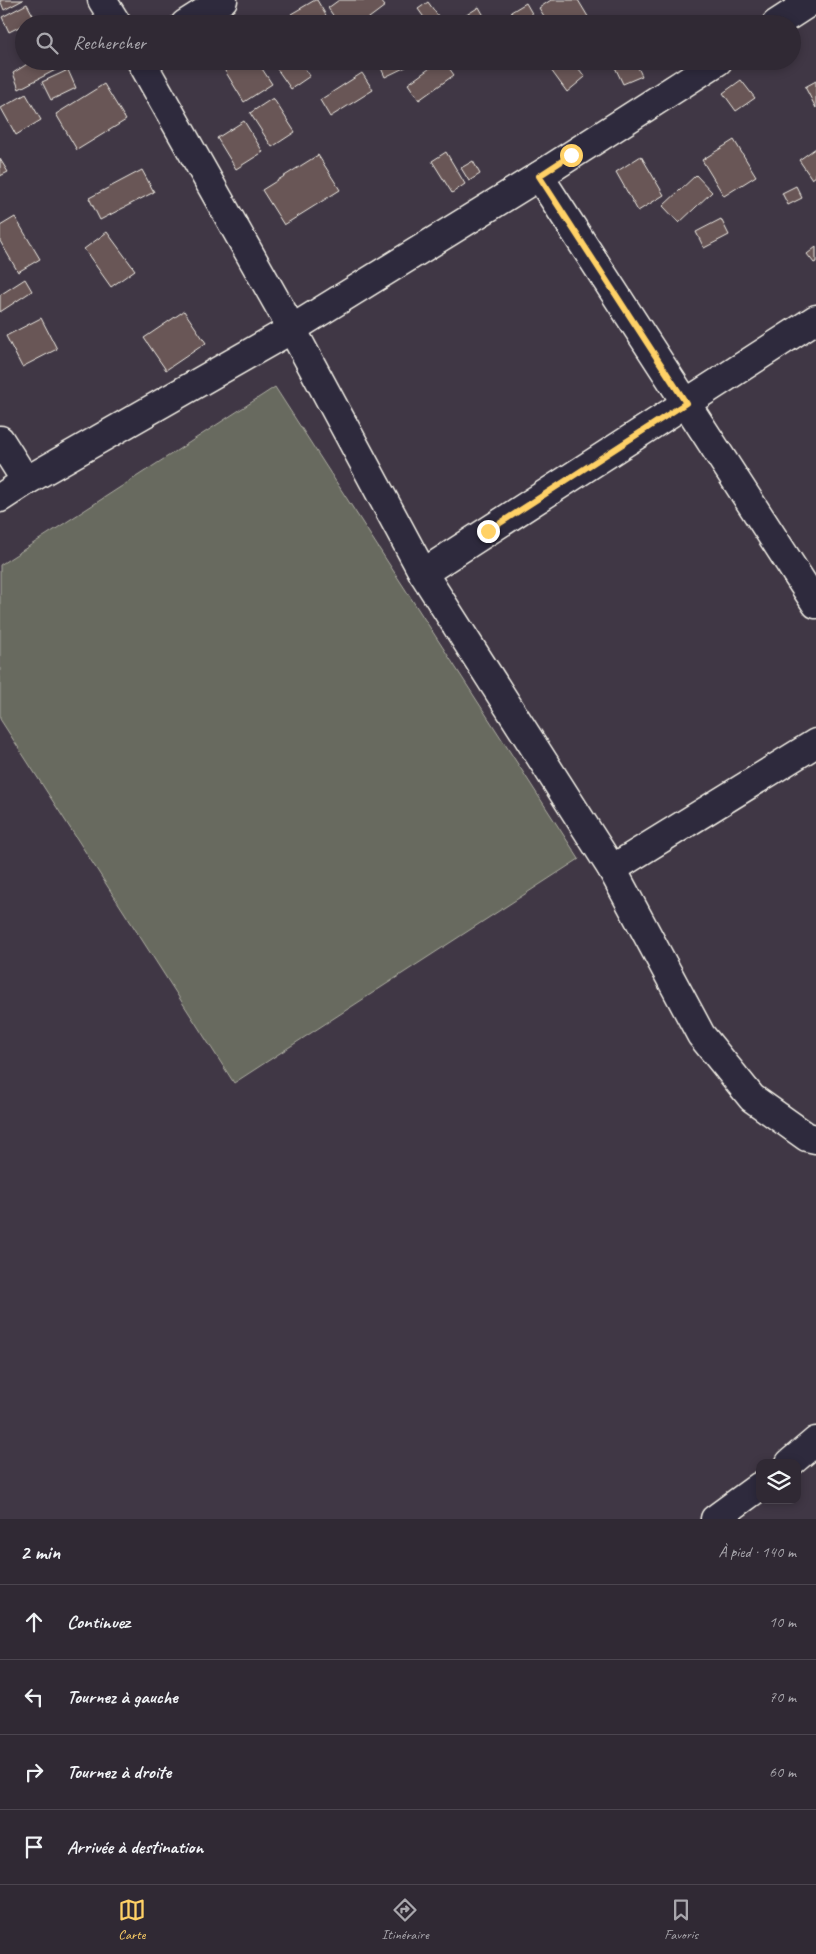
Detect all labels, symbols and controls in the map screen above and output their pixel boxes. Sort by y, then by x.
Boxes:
search box [15,15,801,70]
icon: search [33,29,61,57]
text: Rechercher [73,31,146,55]
route start [560,144,583,167]
route end [477,520,500,543]
map controls [756,1459,801,1504]
button: layers [756,1459,801,1504]
text: 2 min [20,1539,60,1565]
text: À pied · 140 m [718,1542,796,1562]
icon: ahead [20,1608,48,1636]
text: Continuez [67,1610,130,1634]
text: 10 m [769,1612,796,1632]
icon: left [20,1683,48,1711]
text: Tournez à gauche [67,1685,178,1709]
text: 70 m [769,1687,796,1707]
icon: right [20,1758,48,1786]
text: Tournez à droite [67,1760,171,1784]
text: 60 m [769,1762,796,1782]
icon: arrive [20,1833,48,1861]
text: Arrivée à destination [67,1835,203,1859]
tab: Carte [118,1896,146,1943]
tab: Itinéraire [381,1896,429,1943]
tab: Favoris [664,1896,698,1943]

